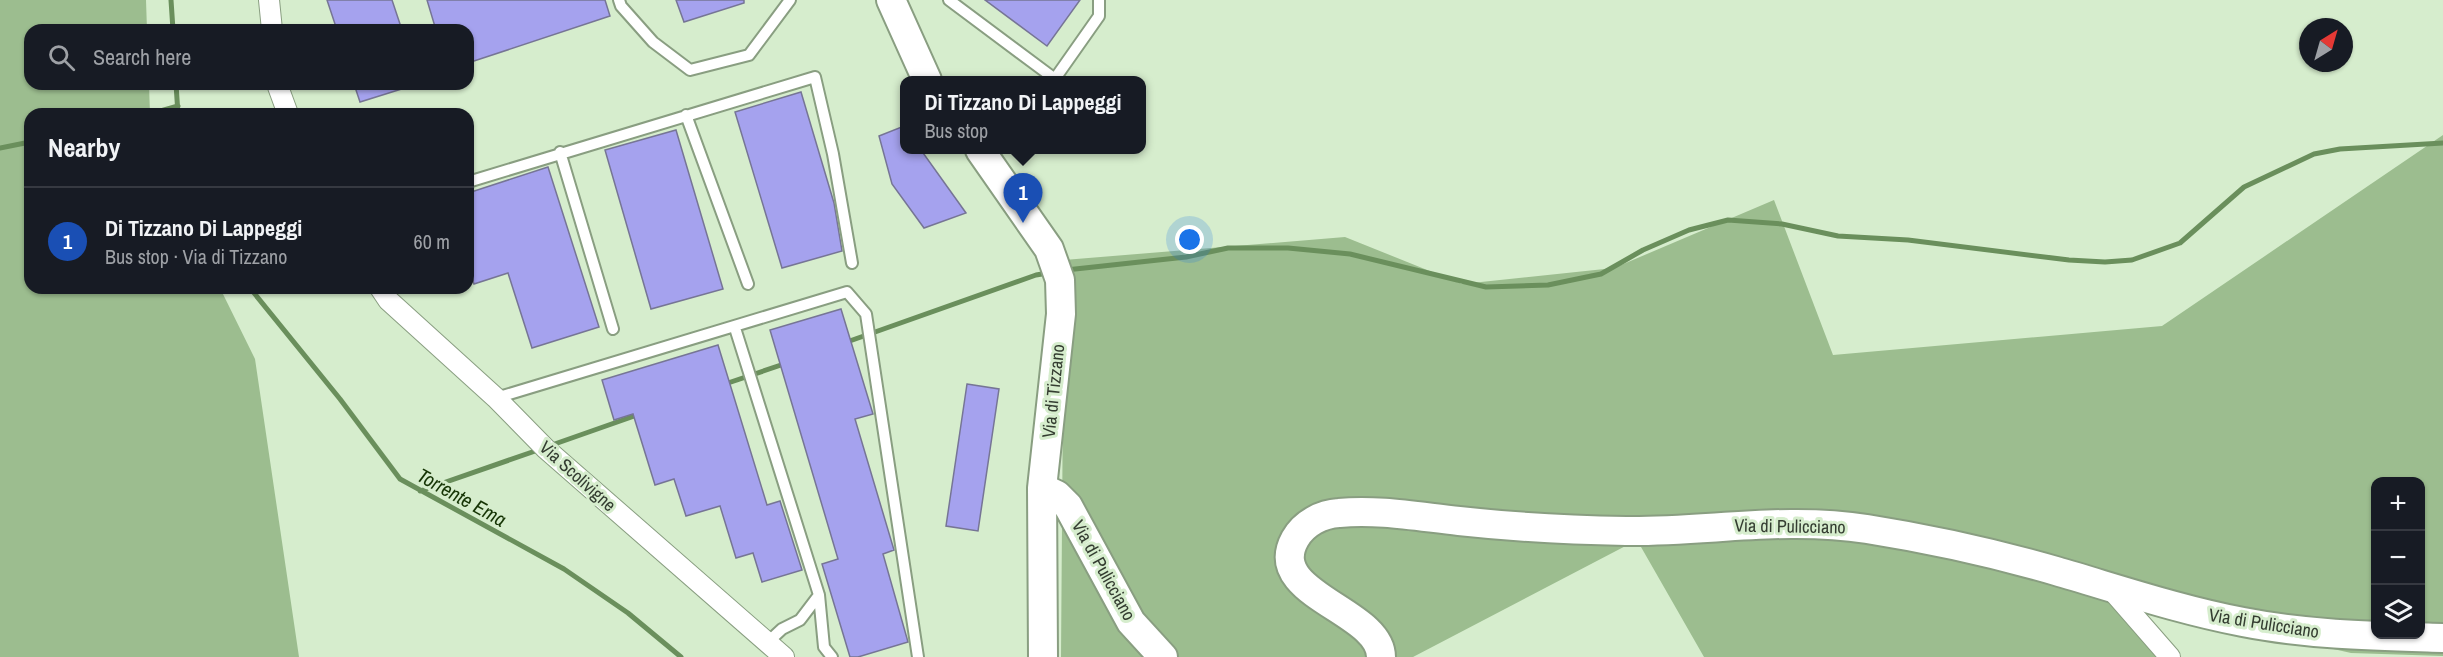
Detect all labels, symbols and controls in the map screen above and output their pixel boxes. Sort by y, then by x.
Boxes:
north arrow [2299,18,2353,72]
search box [24,24,474,90]
icon: search [45,41,78,74]
text: Search here [93,42,191,72]
popup [900,76,1146,154]
text: Di Tizzano Di Lappeggi [924,87,1122,117]
text: Bus stop [924,117,988,144]
text: Nearby [48,130,120,165]
pin: 1 [1004,174,1042,223]
text: Di Tizzano Di Lappeggi [105,213,302,243]
your location [1175,225,1204,254]
text: 1 [63,228,72,255]
text: 60 m [414,228,450,255]
text: Bus stop · Via di Tizzano [105,243,287,270]
street label: Via di Tizzano [1036,343,1070,439]
street label: Via Scolivigne [534,435,622,517]
water label: Torrente Ema [413,461,511,533]
map controls [2371,477,2425,639]
button: + [2371,477,2425,531]
street label: Via di Pulicciano [1734,513,1846,539]
street label: Via di Pulicciano [1066,515,1142,625]
button: − [2371,531,2425,585]
button: layers [2371,585,2425,639]
street label: Via di Pulicciano [2207,602,2321,644]

